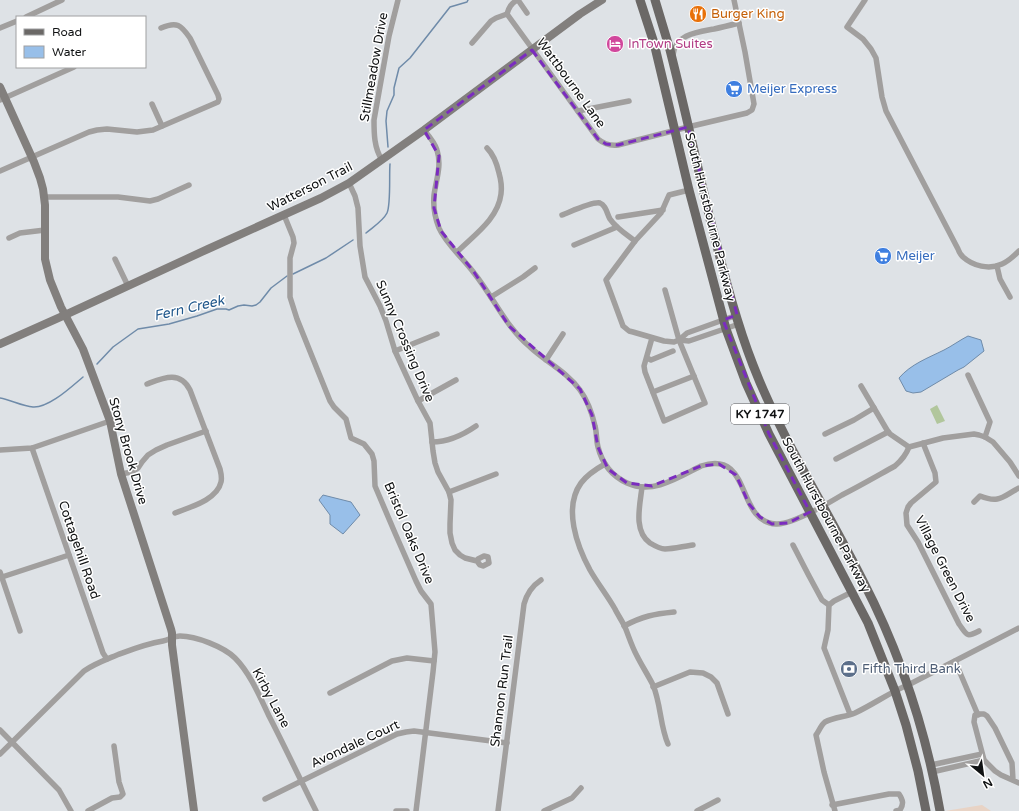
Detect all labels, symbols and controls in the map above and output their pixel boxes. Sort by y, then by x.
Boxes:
restaurant icon: Burger King [688,4,708,24]
place label: Burger King [711,6,785,22]
street label: Stillmeadow Drive [357,11,391,123]
legend [16,16,146,68]
text: Road [52,25,82,39]
hotel icon: InTown Suites [605,34,625,54]
street label: Wattbourne Lane [533,35,609,131]
place label: InTown Suites [628,36,713,52]
text: Water [52,45,87,59]
supermarket icon: Meijer Express [724,79,744,99]
place label: Meijer Express [747,81,837,97]
street label: South Hurstbourne Parkway [681,131,739,303]
street label: Watterson Trail [265,159,355,215]
supermarket icon: Meijer [873,246,893,266]
place label: Meijer [896,248,935,264]
street label: Sunny Crossing Drive [372,278,438,404]
water label: Fern Creek [152,291,227,324]
street label: Stony Brook Drive [105,396,151,506]
road number: KY 1747 [731,404,789,424]
street label: South Hurstbourne Parkway [778,435,874,595]
street label: Bristol Oaks Drive [380,480,438,586]
street label: Cottagehill Road [55,499,103,601]
street label: Village Green Drive [911,513,979,625]
street label: Shannon Run Trail [487,634,517,748]
bank icon: Fifth Third Bank [839,659,859,679]
place label: Fifth Third Bank [862,661,961,677]
street label: Kirby Lane [249,665,293,731]
street label: Avondale Court [308,716,402,772]
north arrow [963,755,1003,795]
text: N [981,775,995,791]

